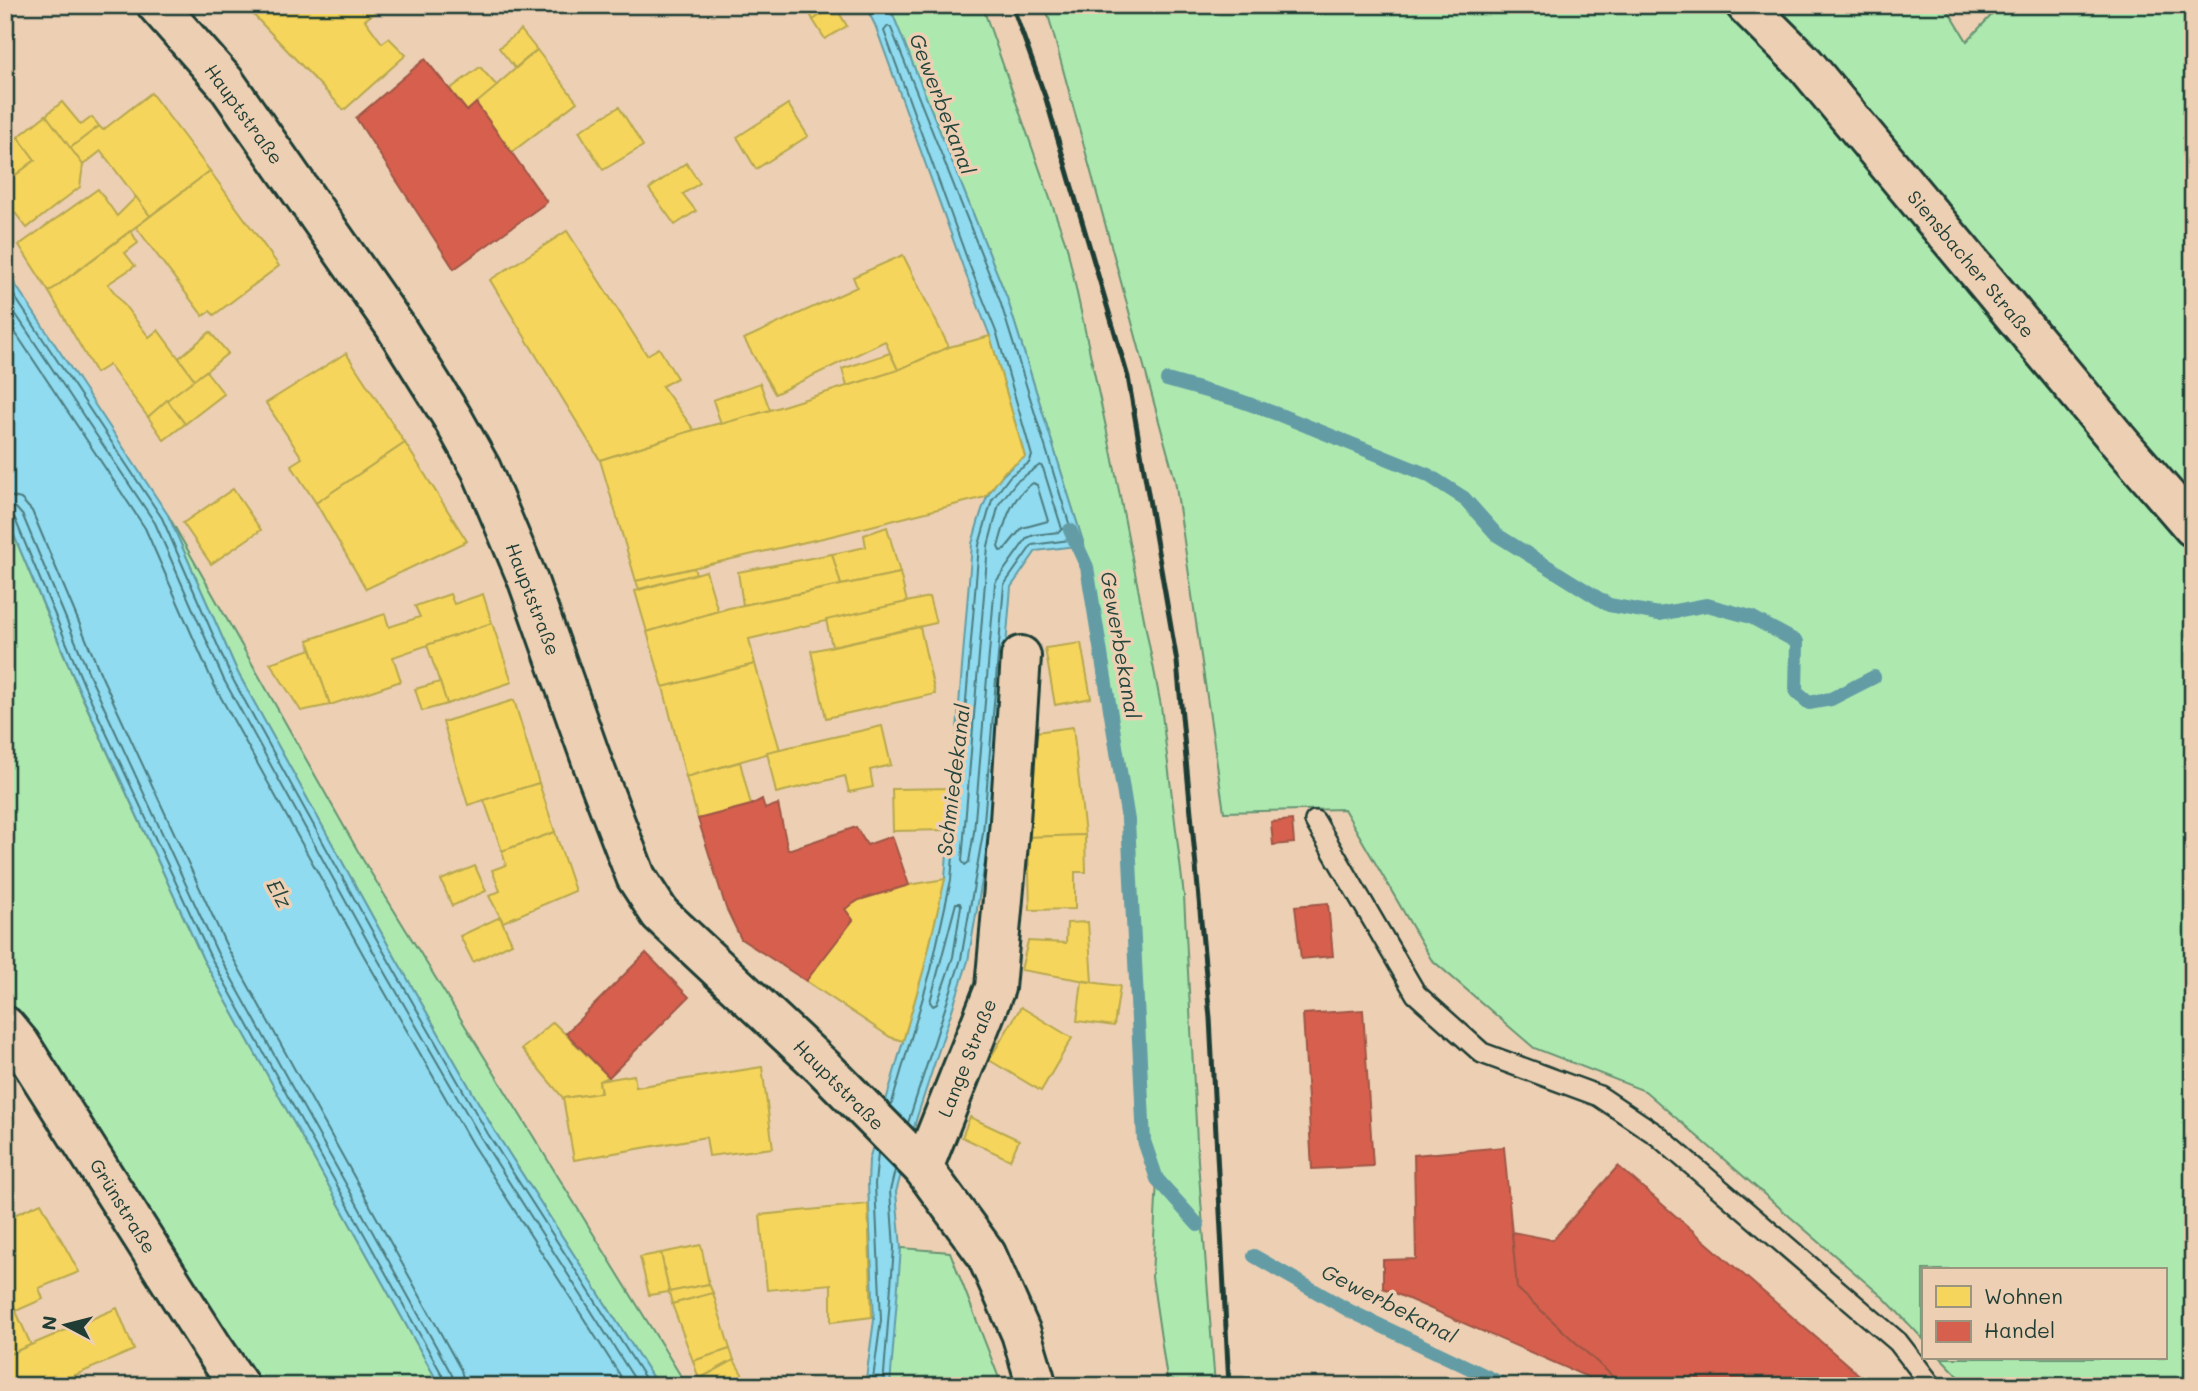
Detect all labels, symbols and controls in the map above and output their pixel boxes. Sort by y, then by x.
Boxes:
water label: Gewerbekanal [904,29,983,179]
street label: Hauptstraße [199,58,289,169]
street label: Siensbacher Straße [1902,185,2041,343]
street label: Hauptstraße [501,539,566,659]
water label: Gewerbekanal [1095,569,1148,721]
water label: Schmiedekanal [930,702,975,857]
water label: Elz [261,874,299,913]
street label: Lange Straße [931,995,1002,1121]
street label: Hauptstraße [789,1034,890,1135]
street label: Grünstraße [84,1154,162,1258]
water label: Gewerbekanal [1317,1257,1463,1349]
legend [1922,1268,2166,1360]
text: Wohnen [1984,1282,2063,1309]
north arrow [32,1290,102,1360]
text: N [35,1314,62,1332]
text: Handel [1984,1316,2055,1343]

